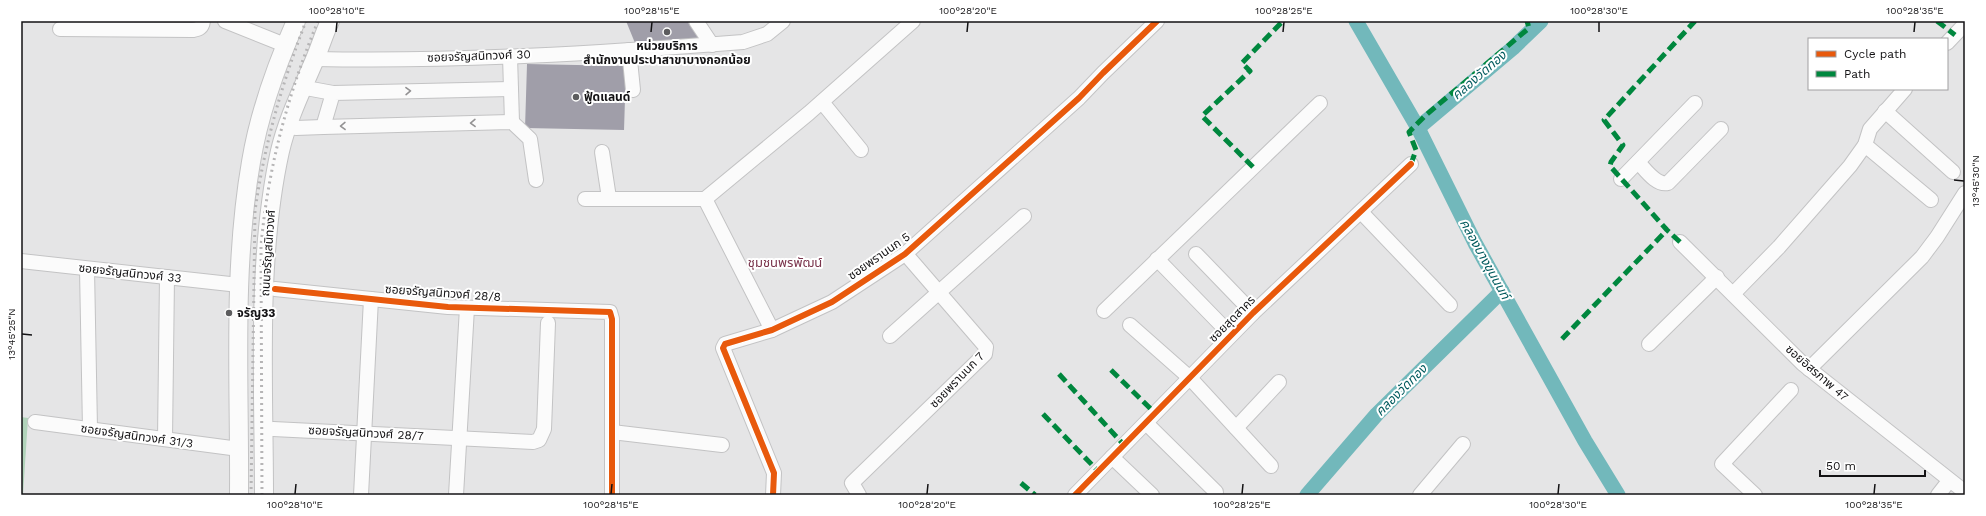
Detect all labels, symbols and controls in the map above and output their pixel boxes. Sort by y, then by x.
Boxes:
text: 100°28'10"E [309,5,365,16]
text: 100°28'15"E [624,5,680,16]
text: 100°28'20"E [939,5,997,16]
text: 100°28'25"E [1255,5,1313,16]
text: 100°28'30"E [1570,5,1628,16]
text: 100°28'35"E [1886,5,1944,16]
marker: หน่วยบริการ สำนักงานประปาสาขาบางกอกน้อย [662,27,672,37]
legend [1808,38,1948,90]
place label: หน่วยบริการ สำนักงานประปาสาขาบางกอกน้อย [583,39,751,67]
street label: ซอยจรัญสนิทวงศ์ 30 [427,47,531,65]
water label: คลองวัดทอง [1449,47,1510,103]
text: Cycle path [1844,47,1906,61]
text: Path [1844,67,1870,81]
one-way arrow [405,87,411,95]
place label: ฟู้ดแลนด์ [584,90,630,105]
marker: ฟู้ดแลนด์ [571,92,581,102]
one-way arrow [470,119,476,127]
one-way arrow [340,122,346,130]
text: 13°45'30"N [1970,155,1981,207]
street label: ถนนจรัญสนิทวงศ์ [258,209,278,297]
water label: คลองบางขุนนนท์ [1456,216,1515,305]
street label: ซอยพรานนก 5 [845,229,913,283]
district label: ชุมชนพรพัฒน์ [748,255,822,270]
street label: ซอยจรัญสนิทวงศ์ 33 [78,261,182,285]
street label: ซอยจรัญสนิทวงศ์ 28/8 [385,282,501,304]
street label: ซอยสุดสาคร [1206,293,1258,345]
place label: จรัญ33 [237,306,275,320]
text: 13°45'25"N [6,308,17,360]
marker: จรัญ33 [224,308,234,318]
street label: ซอยอิสรภาพ 47 [1783,342,1851,404]
street label: ซอยพรานนก 7 [927,349,987,411]
water label: คลองวัดทอง [1372,360,1431,419]
street label: ซอยจรัญสนิทวงศ์ 31/3 [80,421,194,451]
street label: ซอยจรัญสนิทวงศ์ 28/7 [308,423,424,443]
scale bar [1820,452,1925,478]
text: 50 m [1826,459,1856,473]
text: 100°28'10"E [267,499,323,510]
text: 100°28'15"E [583,499,639,510]
text: 100°28'20"E [898,499,956,510]
text: 100°28'25"E [1213,499,1271,510]
text: 100°28'30"E [1529,499,1587,510]
text: 100°28'35"E [1845,499,1903,510]

